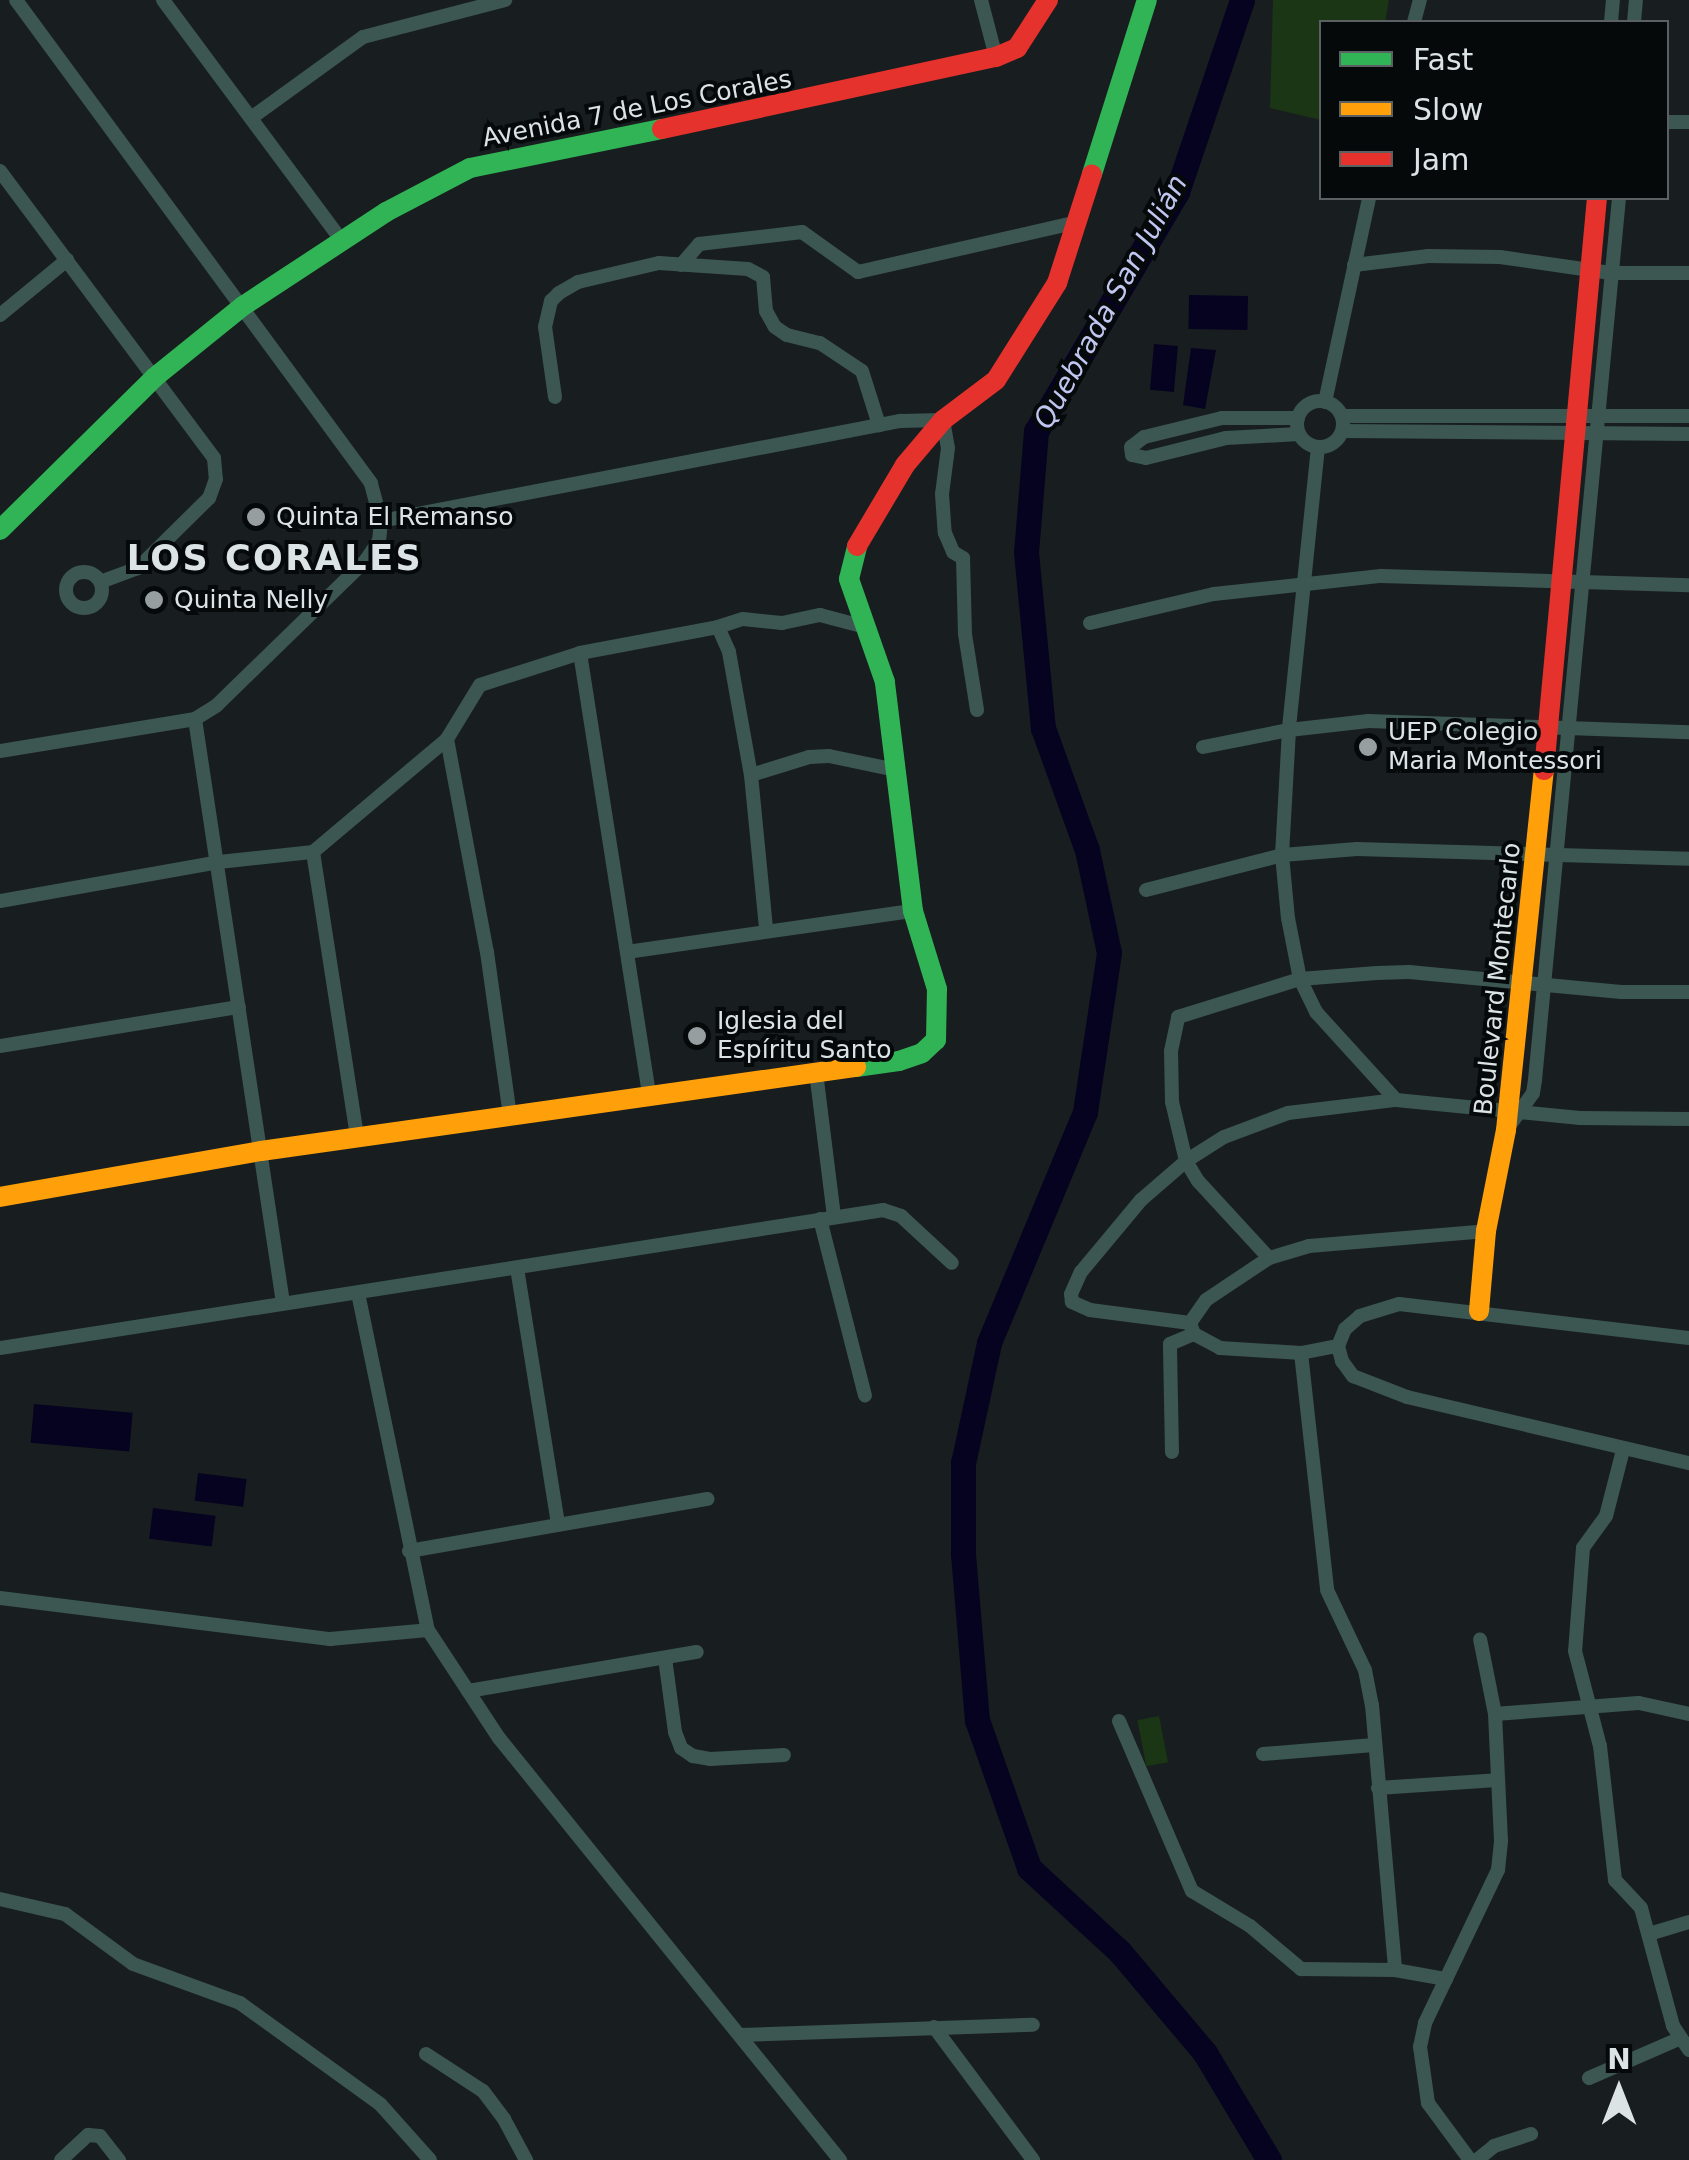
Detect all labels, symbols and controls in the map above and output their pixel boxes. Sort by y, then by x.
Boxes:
legend [1319,20,1669,200]
text: Fast [1413,42,1473,77]
street label: Avenida 7 de Los Corales [480,64,794,154]
text: Slow [1413,92,1483,127]
text: Jam [1413,142,1469,177]
water label: Quebrada San Julián [1027,169,1195,435]
place label: Quinta El Remanso [276,502,514,532]
marker: Quinta El Remanso [245,506,267,528]
district label: LOS CORALES [127,537,423,579]
place label: Quinta Nelly [174,585,328,615]
marker: Quinta Nelly [143,589,165,611]
place label: UEP Colegio Maria Montessori [1388,718,1602,777]
marker: UEP Colegio Maria Montessori [1357,736,1379,758]
street label: Boulevard Montecarlo [1469,841,1527,1117]
place label: Iglesia del Espíritu Santo [717,1007,892,1066]
marker: Iglesia del Espíritu Santo [686,1025,708,1047]
north arrow [1569,2040,1669,2140]
text: N [1607,2043,1631,2076]

